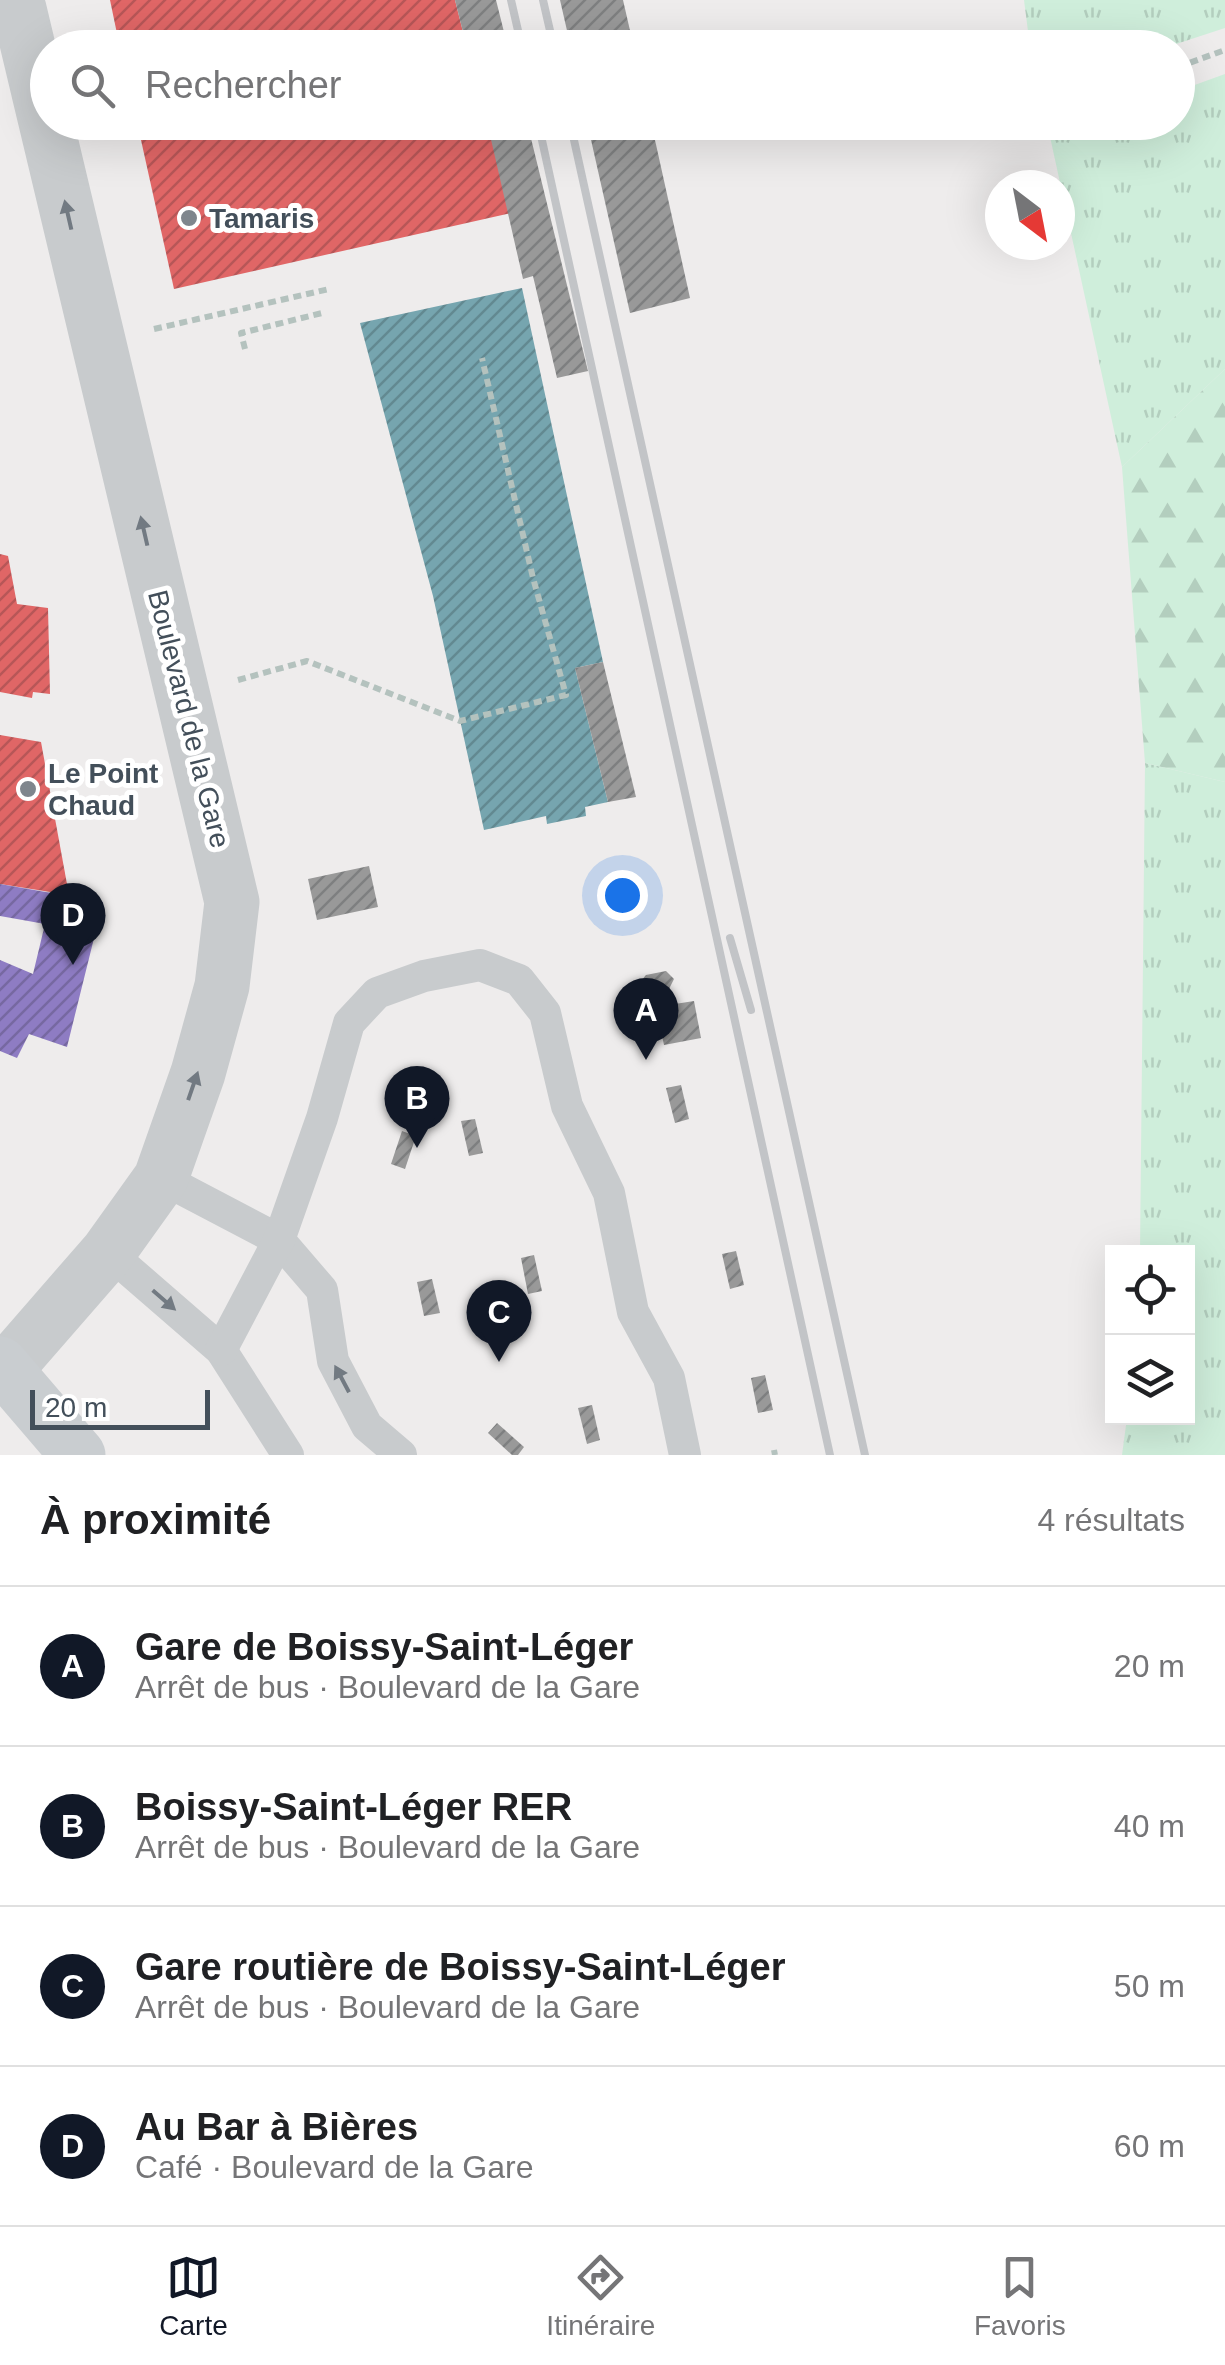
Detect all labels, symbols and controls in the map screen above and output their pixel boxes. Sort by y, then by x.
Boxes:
search box [30,30,1195,140]
icon: search [65,58,120,113]
text: Rechercher [145,64,341,106]
north arrow [985,170,1075,260]
one-way arrow [60,199,75,230]
place label: Tamaris [209,203,314,234]
marker: Tamaris [178,207,200,229]
one-way arrow [136,515,151,546]
street label: Boulevard de la Gare [142,587,236,851]
place label: Le Point Chaud [48,758,158,821]
marker: Le Point Chaud [17,778,39,800]
your location [597,870,648,921]
pin: D [40,882,106,965]
pin: A [614,978,678,1060]
pin: B [384,1066,450,1148]
one-way arrow [187,1070,202,1100]
map controls [1105,1245,1195,1425]
button: locate [1105,1245,1195,1335]
pin: C [466,1280,532,1362]
one-way arrow [152,1289,177,1311]
button: layers [1105,1335,1195,1425]
one-way arrow [334,1365,351,1394]
scale bar [30,1385,210,1430]
text: 20 m [45,1392,107,1423]
text: À proximité [40,1496,271,1543]
text: 4 résultats [1037,1502,1185,1538]
text: Gare de Boissy-Saint-Léger [135,1626,633,1668]
text: A [61,1648,84,1684]
text: 20 m [1114,1648,1185,1684]
text: Arrêt de bus · Boulevard de la Gare [135,1669,640,1705]
text: Boissy-Saint-Léger RER [135,1786,572,1828]
text: B [61,1808,84,1844]
text: 40 m [1114,1808,1185,1844]
text: Arrêt de bus · Boulevard de la Gare [135,1829,640,1865]
text: Gare routière de Boissy-Saint-Léger [135,1946,785,1988]
text: C [61,1968,84,2004]
text: 50 m [1114,1968,1185,2004]
text: Arrêt de bus · Boulevard de la Gare [135,1989,640,2025]
text: Au Bar à Bières [135,2106,418,2148]
text: D [61,2128,84,2164]
text: 60 m [1114,2128,1185,2164]
text: Café · Boulevard de la Gare [135,2149,533,2185]
tab: Carte [159,2250,228,2342]
tab: Itinéraire [546,2250,655,2342]
tab: Favoris [974,2250,1066,2342]

